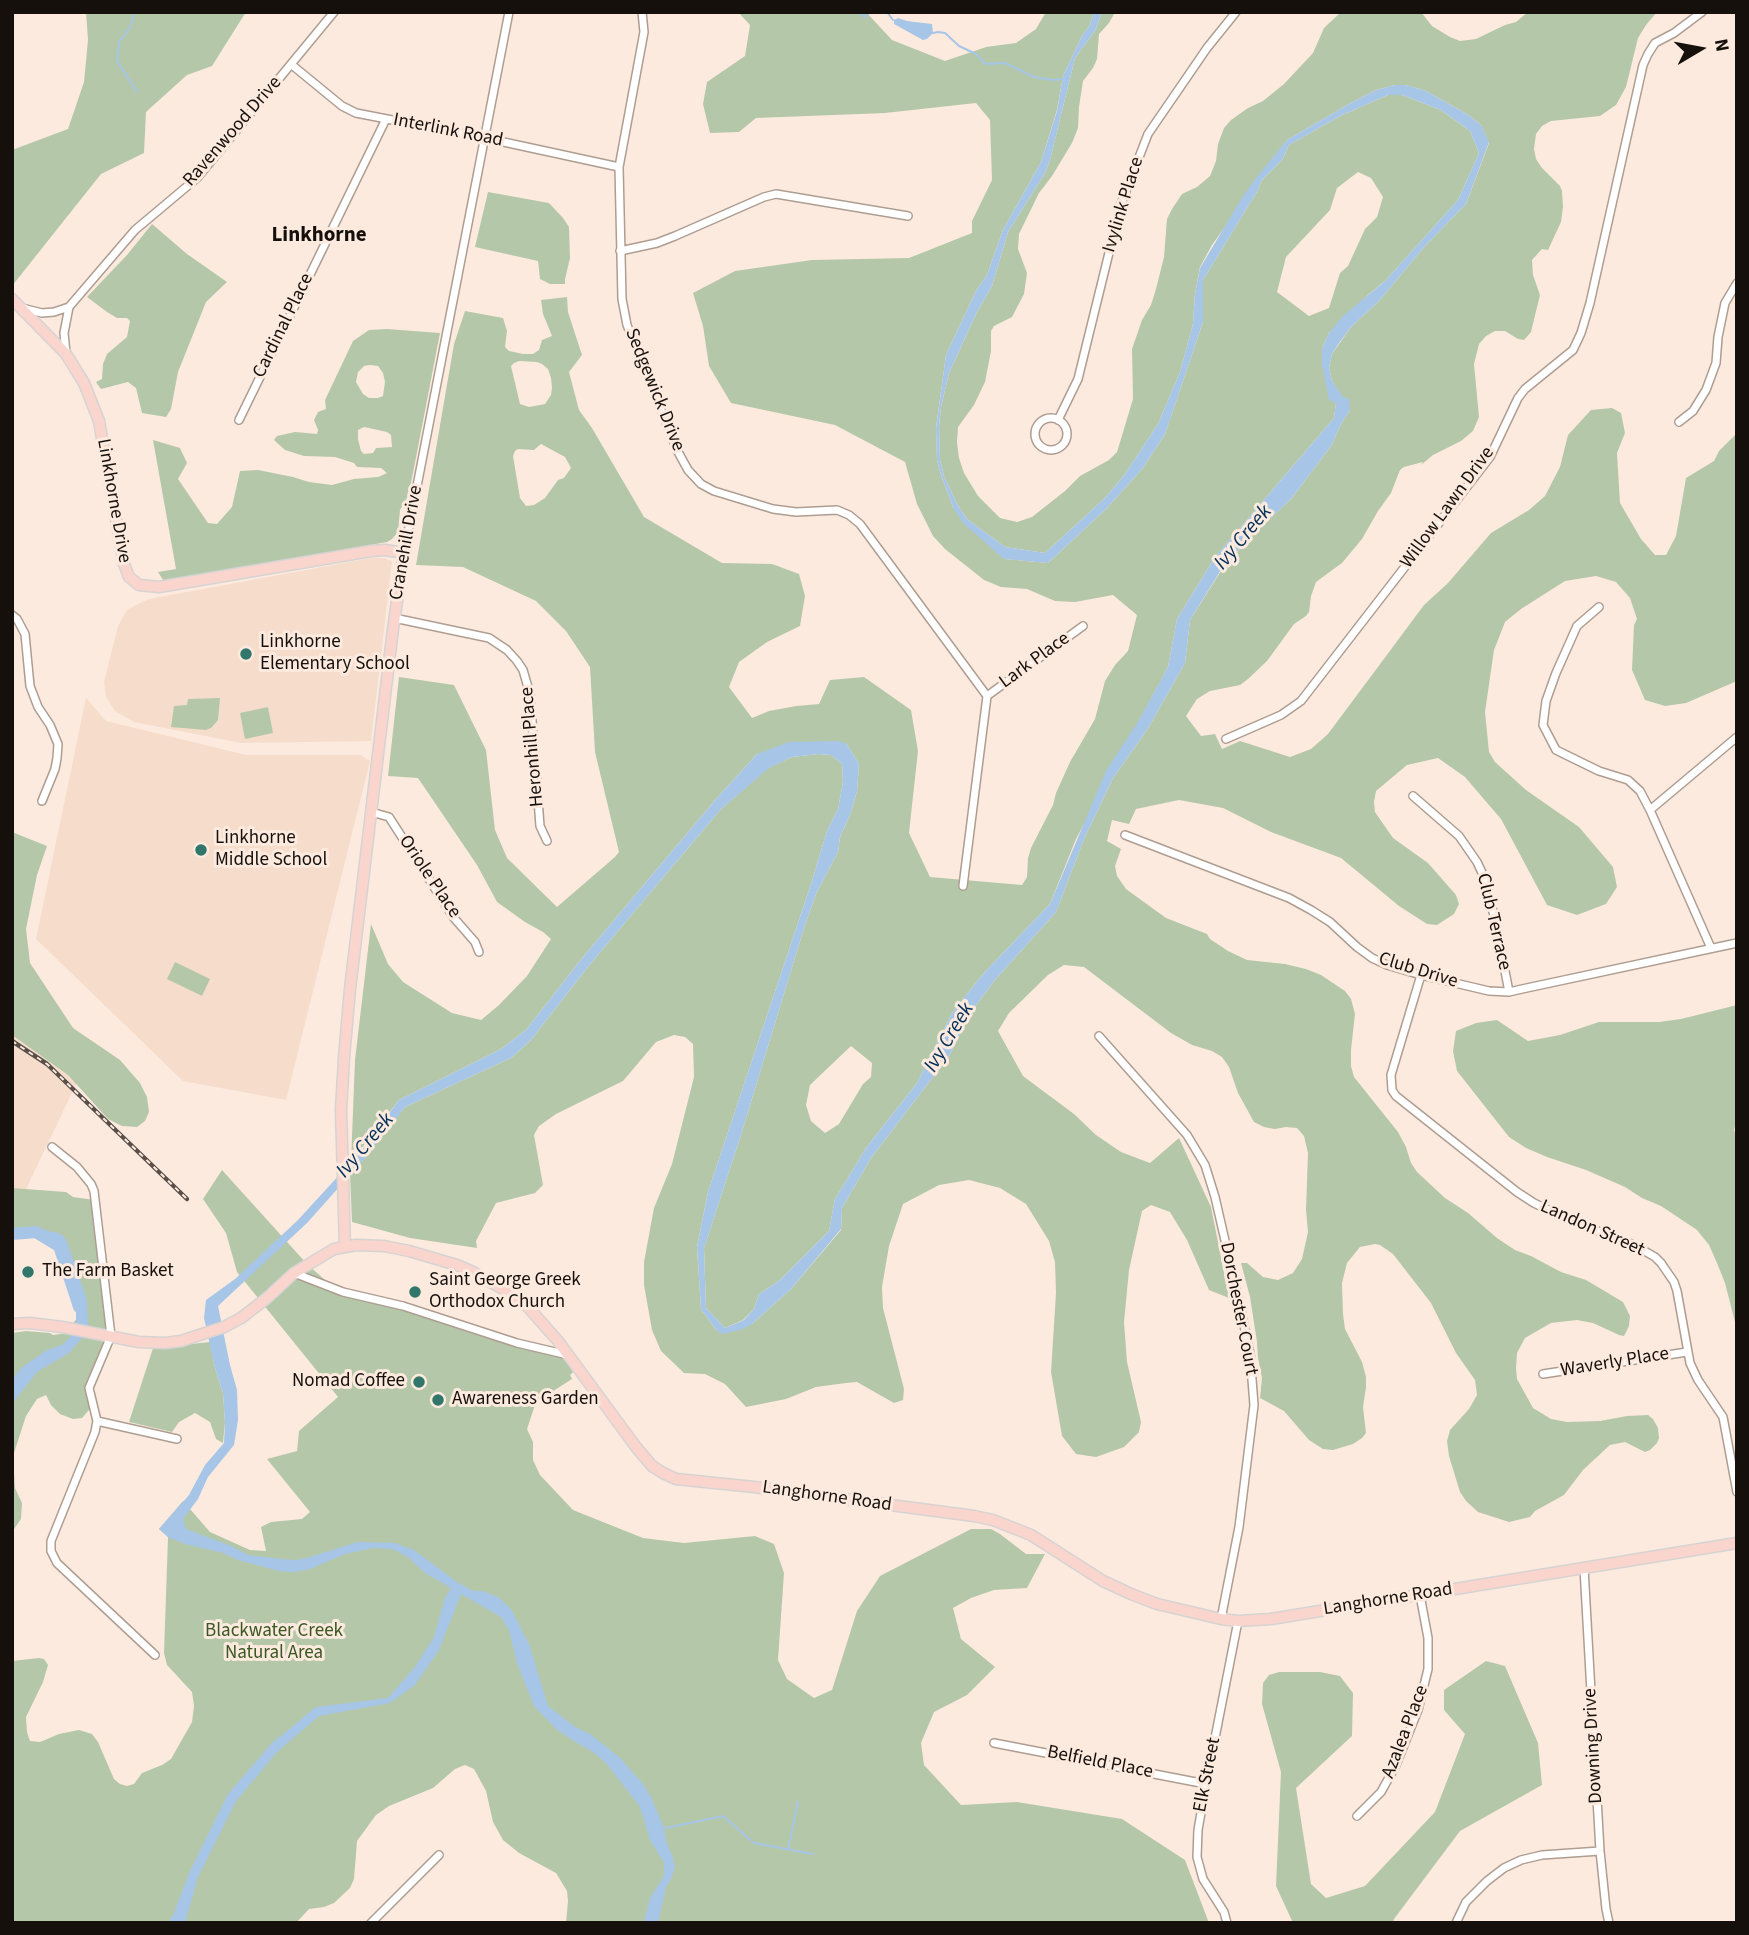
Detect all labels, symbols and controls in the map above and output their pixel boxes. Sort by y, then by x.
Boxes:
north arrow [1665,14,1735,84]
text: N [1707,37,1736,54]
street label: Ravenwood Drive [179,72,287,192]
street label: Interlink Road [391,109,505,153]
street label: Ivylink Place [1099,154,1149,256]
district label: Linkhorne [271,223,367,249]
street label: Cardinal Place [249,270,319,382]
street label: Sedgewick Drive [619,325,689,455]
street label: Linkhorne Drive [91,437,135,565]
street label: Willow Lawn Drive [1396,443,1500,573]
street label: Cranehill Drive [386,484,428,602]
water label: Ivy Creek [1210,500,1278,576]
street label: Lark Place [995,628,1075,694]
place label: Linkhorne Elementary School [260,632,410,676]
marker: Linkhorne Elementary School [238,646,254,662]
street label: Heronhill Place [516,686,550,808]
place label: Linkhorne Middle School [215,828,327,872]
street label: Oriole Place [393,831,465,923]
marker: Linkhorne Middle School [193,842,209,858]
street label: Club Terrace [1471,871,1515,973]
street label: Club Drive [1376,948,1460,994]
water label: Ivy Creek [919,999,981,1077]
water label: Ivy Creek [332,1108,400,1184]
street label: Landon Street [1536,1196,1648,1262]
street label: Dorchester Court [1214,1241,1262,1377]
place label: The Farm Basket [42,1261,174,1283]
marker: The Farm Basket [20,1264,36,1280]
place label: Saint George Greek Orthodox Church [429,1270,581,1314]
marker: Saint George Greek Orthodox Church [407,1284,423,1300]
street label: Waverly Place [1559,1343,1671,1383]
place label: Nomad Coffee [292,1371,405,1393]
marker: Nomad Coffee [411,1374,427,1390]
place label: Awareness Garden [452,1389,599,1411]
marker: Awareness Garden [430,1392,446,1408]
street label: Langhorne Road [761,1477,893,1517]
street label: Langhorne Road [1322,1579,1454,1621]
park label: Blackwater Creek Natural Area [205,1621,343,1665]
street label: Azalea Place [1378,1682,1434,1782]
street label: Downing Drive [1580,1688,1608,1804]
street label: Elk Street [1190,1736,1226,1814]
street label: Belfield Place [1045,1742,1155,1784]

